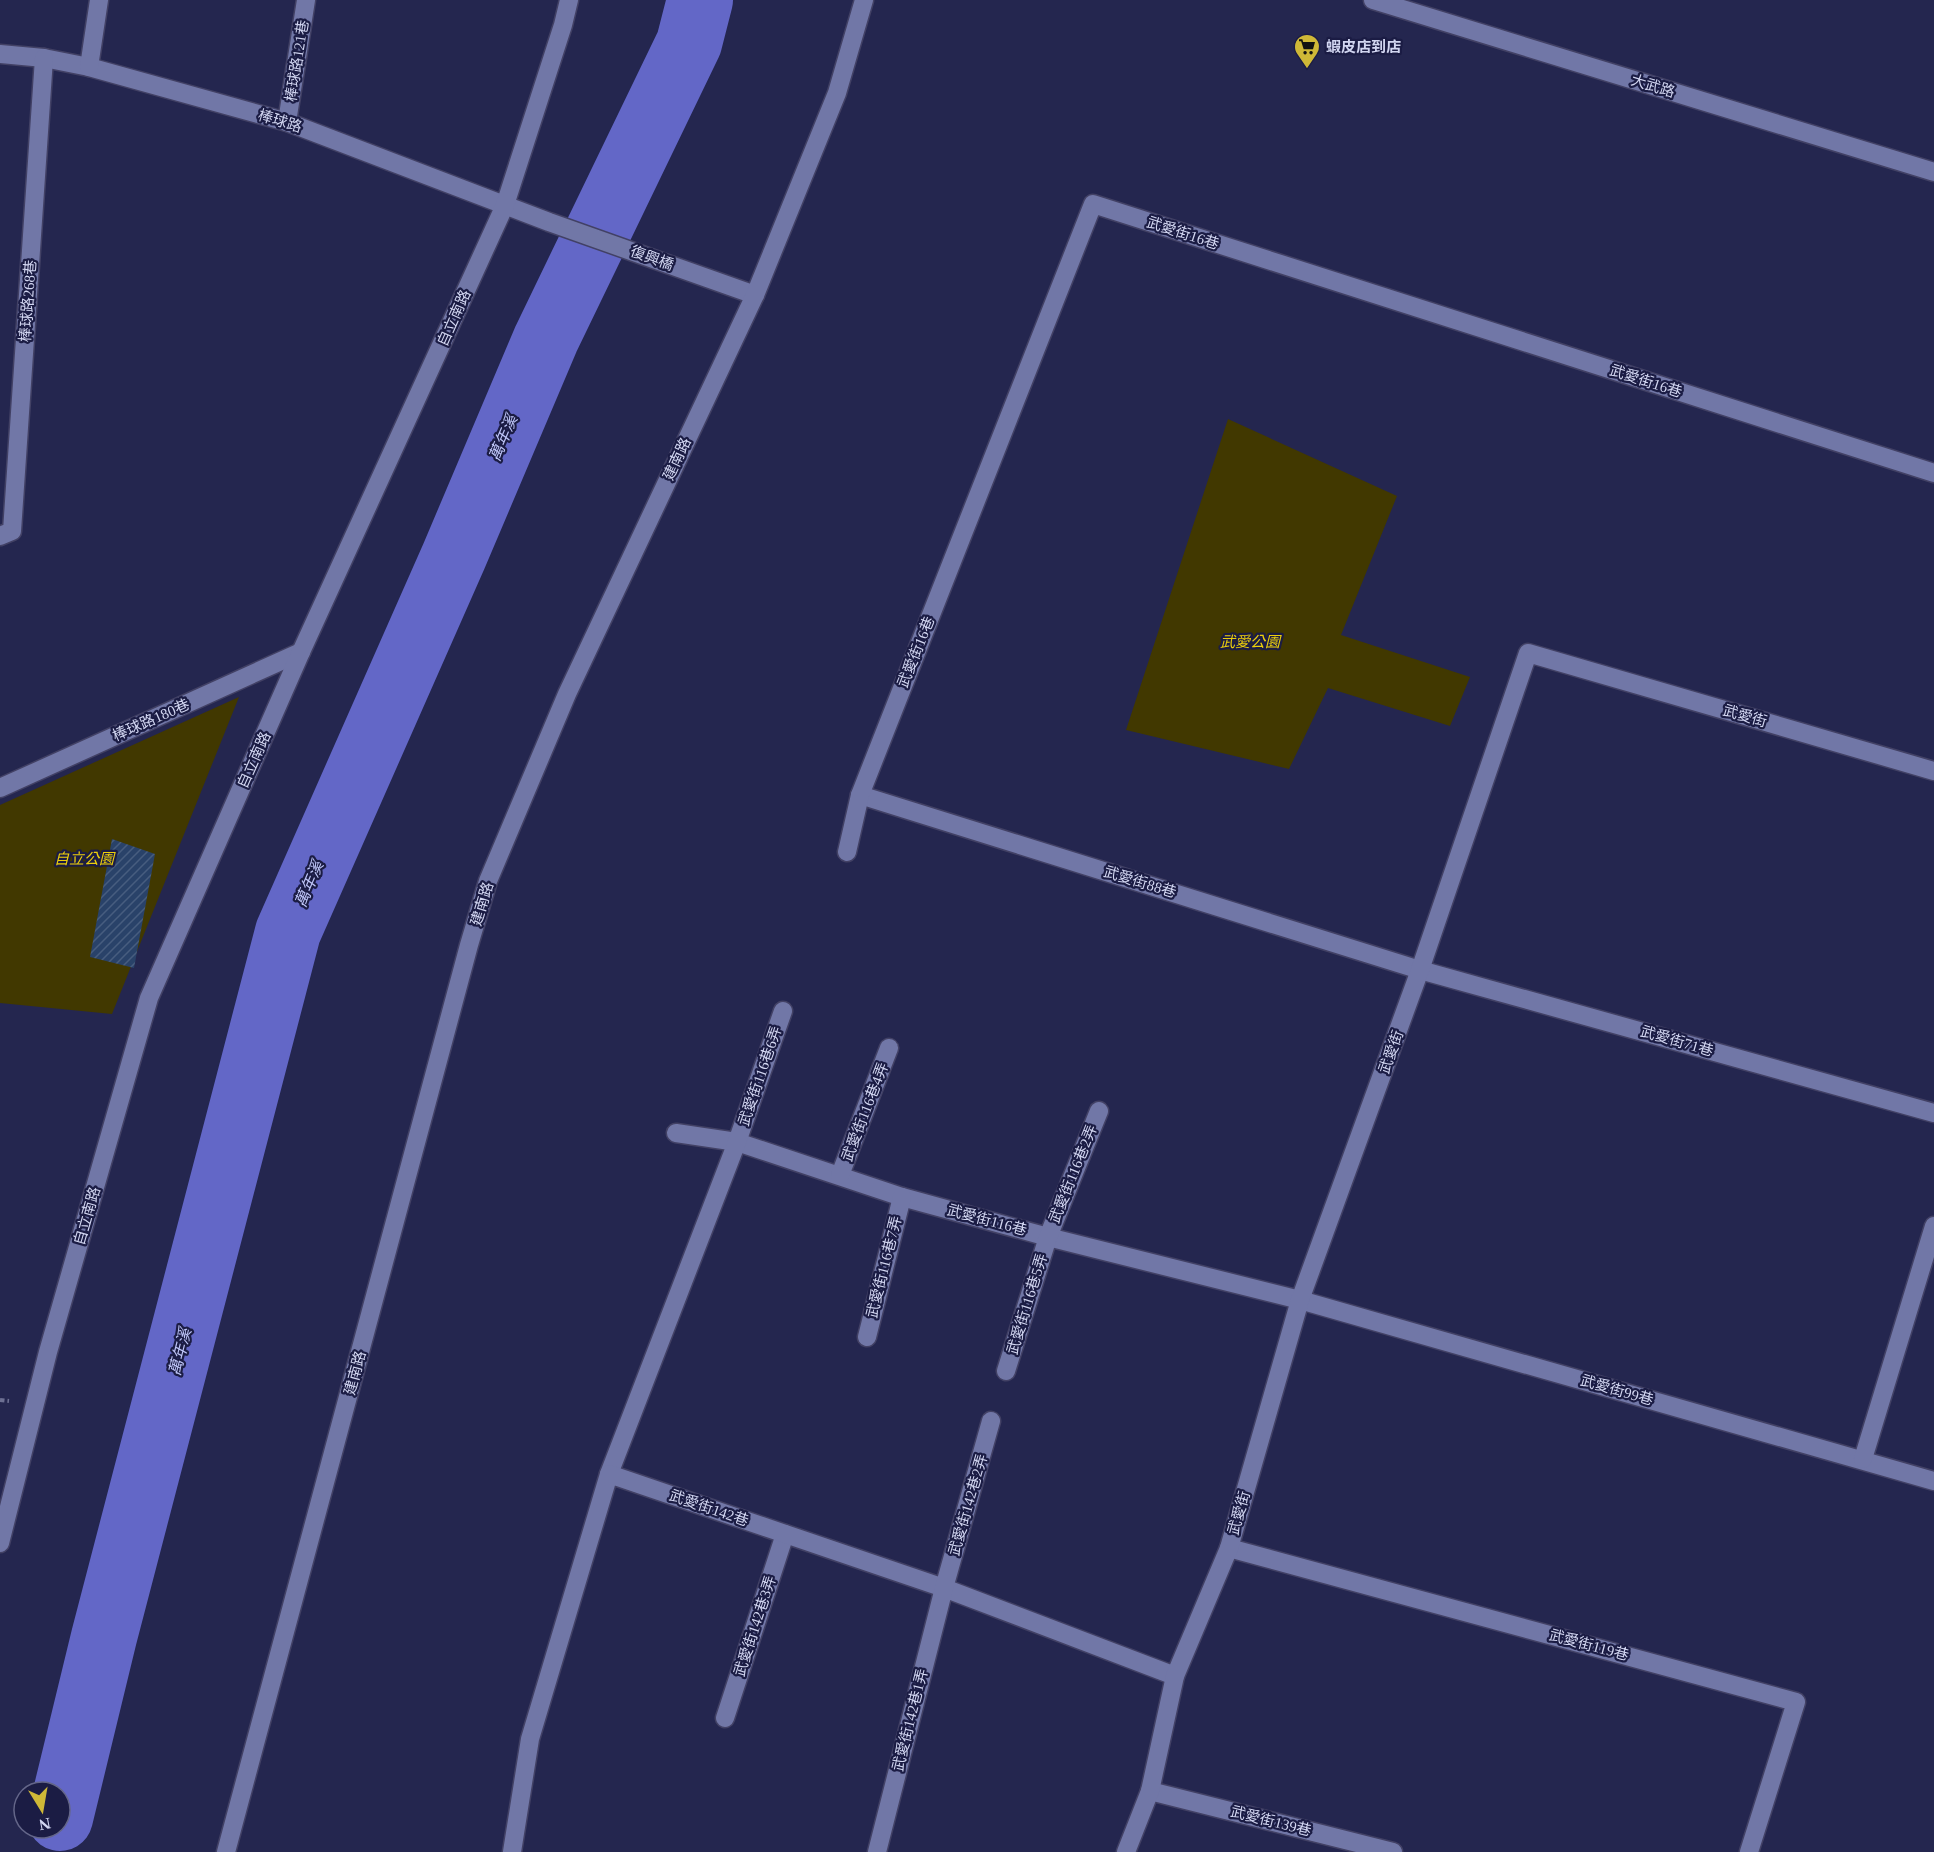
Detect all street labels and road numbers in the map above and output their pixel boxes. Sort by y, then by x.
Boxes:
street label: 棒球路121巷 [283,19,311,103]
street label: 大武路 [1629,72,1677,100]
street label: 棒球路 [256,107,304,135]
street label: 武愛街16巷 [1145,214,1221,252]
street label: 復興橋 [628,243,676,273]
street label: 棒球路268巷 [17,259,39,343]
street label: 自立南路 [434,287,474,349]
street label: 武愛街16巷 [1608,362,1684,400]
street label: 建南路 [660,435,694,483]
street label: 武愛街16巷 [895,614,937,690]
street label: 棒球路180巷 [110,696,192,744]
street label: 武愛街 [1721,702,1769,730]
street label: 自立南路 [234,729,274,791]
street label: 武愛街88巷 [1102,863,1178,901]
street label: 建南路 [468,880,496,928]
street label: 武愛街71巷 [1639,1023,1715,1059]
street label: 武愛街116巷6弄 [735,1024,785,1128]
street label: 武愛街 [1376,1028,1406,1076]
street label: 武愛街116巷4弄 [839,1060,891,1164]
street label: 武愛街116巷2弄 [1046,1123,1100,1225]
street label: 自立南路 [71,1185,103,1247]
street label: 武愛街116巷 [945,1202,1029,1238]
street label: 武愛街116巷7弄 [864,1214,904,1320]
street label: 武愛街116巷5弄 [1004,1252,1050,1356]
street label: 建南路 [341,1349,369,1397]
street label: 武愛街99巷 [1579,1372,1655,1408]
street label: 武愛街142巷2弄 [946,1452,990,1558]
street label: 武愛街142巷 [667,1487,751,1529]
street label: 武愛街 [1225,1489,1253,1537]
street label: 武愛街142巷3弄 [731,1574,779,1678]
street label: 武愛街119巷 [1547,1627,1631,1663]
street label: 武愛街142巷1弄 [890,1667,930,1773]
street label: 武愛街139巷 [1229,1803,1313,1839]

